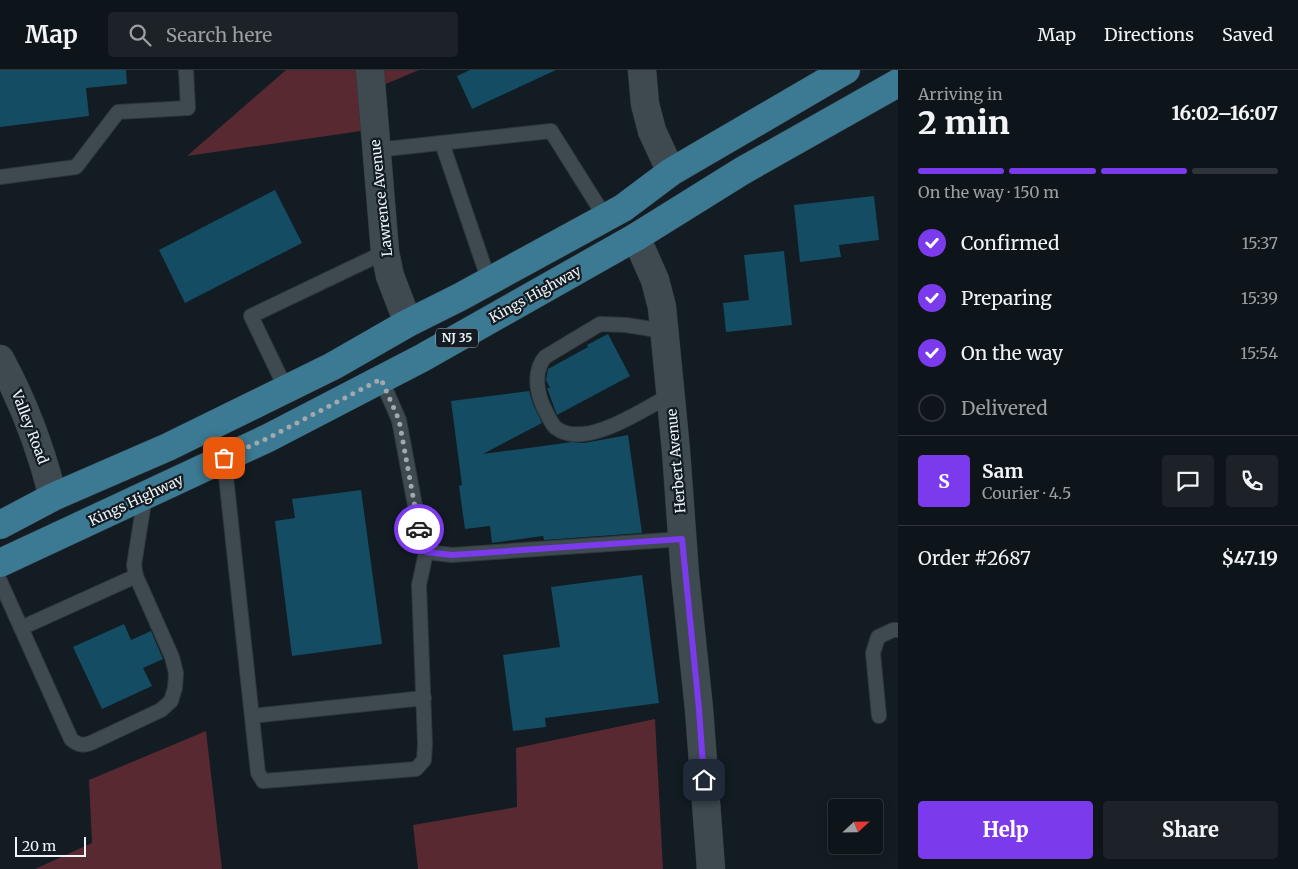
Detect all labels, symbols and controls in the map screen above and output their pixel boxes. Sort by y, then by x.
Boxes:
search box [108,12,458,57]
text: Map [25,19,78,50]
icon: search [126,21,154,49]
text: Search here [166,23,272,47]
text: Map [1038,23,1076,46]
text: Directions [1104,23,1194,46]
text: Saved [1222,23,1273,46]
text: Arriving in [918,84,1003,104]
text: 16:02–16:07 [1171,101,1278,125]
text: 2 min [918,103,1010,143]
street label: Lawrence Avenue [366,138,396,258]
text: On the way · 150 m [918,182,1059,202]
icon: check [918,229,946,257]
text: Confirmed [961,231,1059,255]
text: 15:37 [1242,233,1278,253]
street label: Kings Highway [486,261,585,327]
icon: check [918,284,946,312]
text: Preparing [961,286,1052,310]
text: 15:39 [1241,288,1278,308]
road number: NJ 35 [436,328,478,348]
icon: check [918,339,946,367]
text: On the way [961,341,1063,365]
text: 15:54 [1240,343,1278,363]
street label: Valley Road [7,387,53,467]
text: Delivered [961,396,1048,420]
street label: Herbert Avenue [662,408,690,514]
pin [203,437,245,479]
icon: bag [210,444,238,472]
button: chat [1162,455,1214,507]
button: phone [1226,455,1278,507]
text: Sam [982,459,1023,483]
text: S [938,469,950,493]
street label: Kings Highway [86,470,187,530]
text: Courier · 4.5 [982,483,1071,503]
courier [394,504,444,554]
icon: car [405,515,433,543]
text: Order #2687 [918,546,1031,570]
text: $47.19 [1221,546,1278,570]
pin [683,759,725,801]
icon: home [690,766,718,794]
north arrow [828,799,882,854]
map controls [828,799,883,854]
button: Help [918,801,1093,859]
button: Share [1103,801,1278,859]
scale bar [15,834,86,857]
text: 20 m [22,837,56,855]

